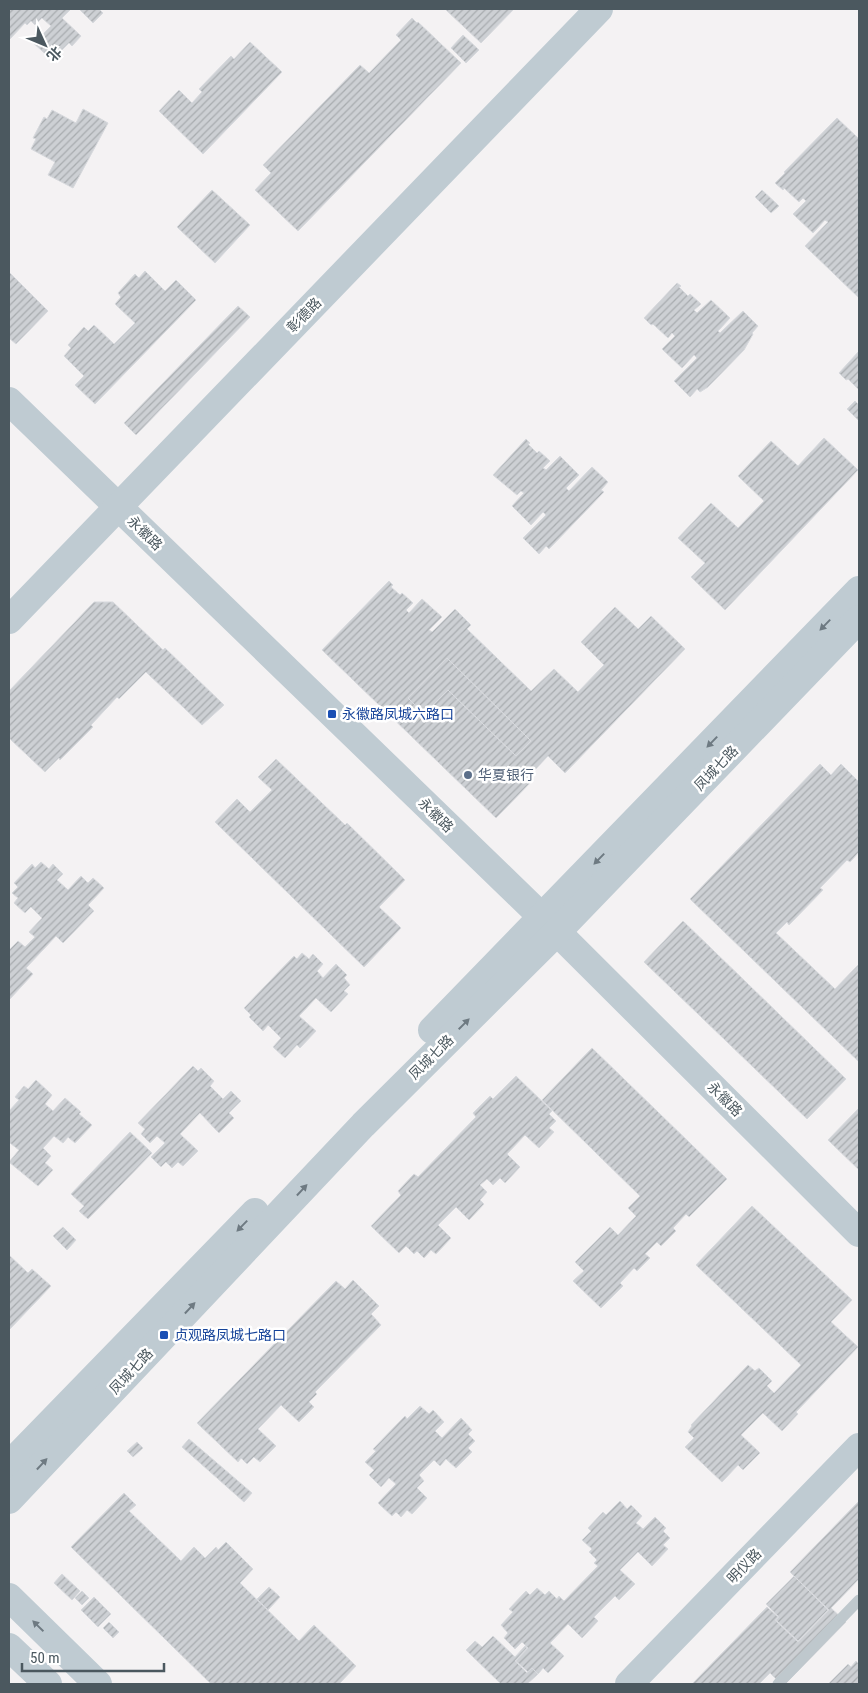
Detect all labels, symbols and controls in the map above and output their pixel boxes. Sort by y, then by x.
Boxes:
north arrow [20,20,70,70]
text: 北 [44,43,65,65]
street label: 彰德路 [284,294,324,336]
street label: 永徽路 [124,513,166,553]
one-way arrow [819,619,831,631]
place label: 永徽路凤城六路口 [342,706,454,722]
marker: 永徽路凤城六路口 [326,708,338,720]
one-way arrow [706,736,718,748]
street label: 凤城七路 [691,742,741,794]
place label: 华夏银行 [478,767,534,783]
marker: 华夏银行 [462,769,474,781]
street label: 永徽路 [415,795,457,835]
one-way arrow [593,853,605,865]
one-way arrow [458,1018,470,1030]
street label: 凤城七路 [406,1032,456,1082]
street label: 永徽路 [704,1078,746,1120]
one-way arrow [296,1184,308,1196]
one-way arrow [236,1220,248,1232]
one-way arrow [184,1302,196,1314]
place label: 贞观路凤城七路口 [174,1327,286,1343]
marker: 贞观路凤城七路口 [158,1329,170,1341]
street label: 凤城七路 [106,1345,156,1397]
one-way arrow [36,1459,48,1471]
street label: 明仪路 [724,1545,764,1587]
one-way arrow [32,1620,44,1632]
scale bar [22,1640,165,1672]
text: 50 m [30,1649,60,1667]

